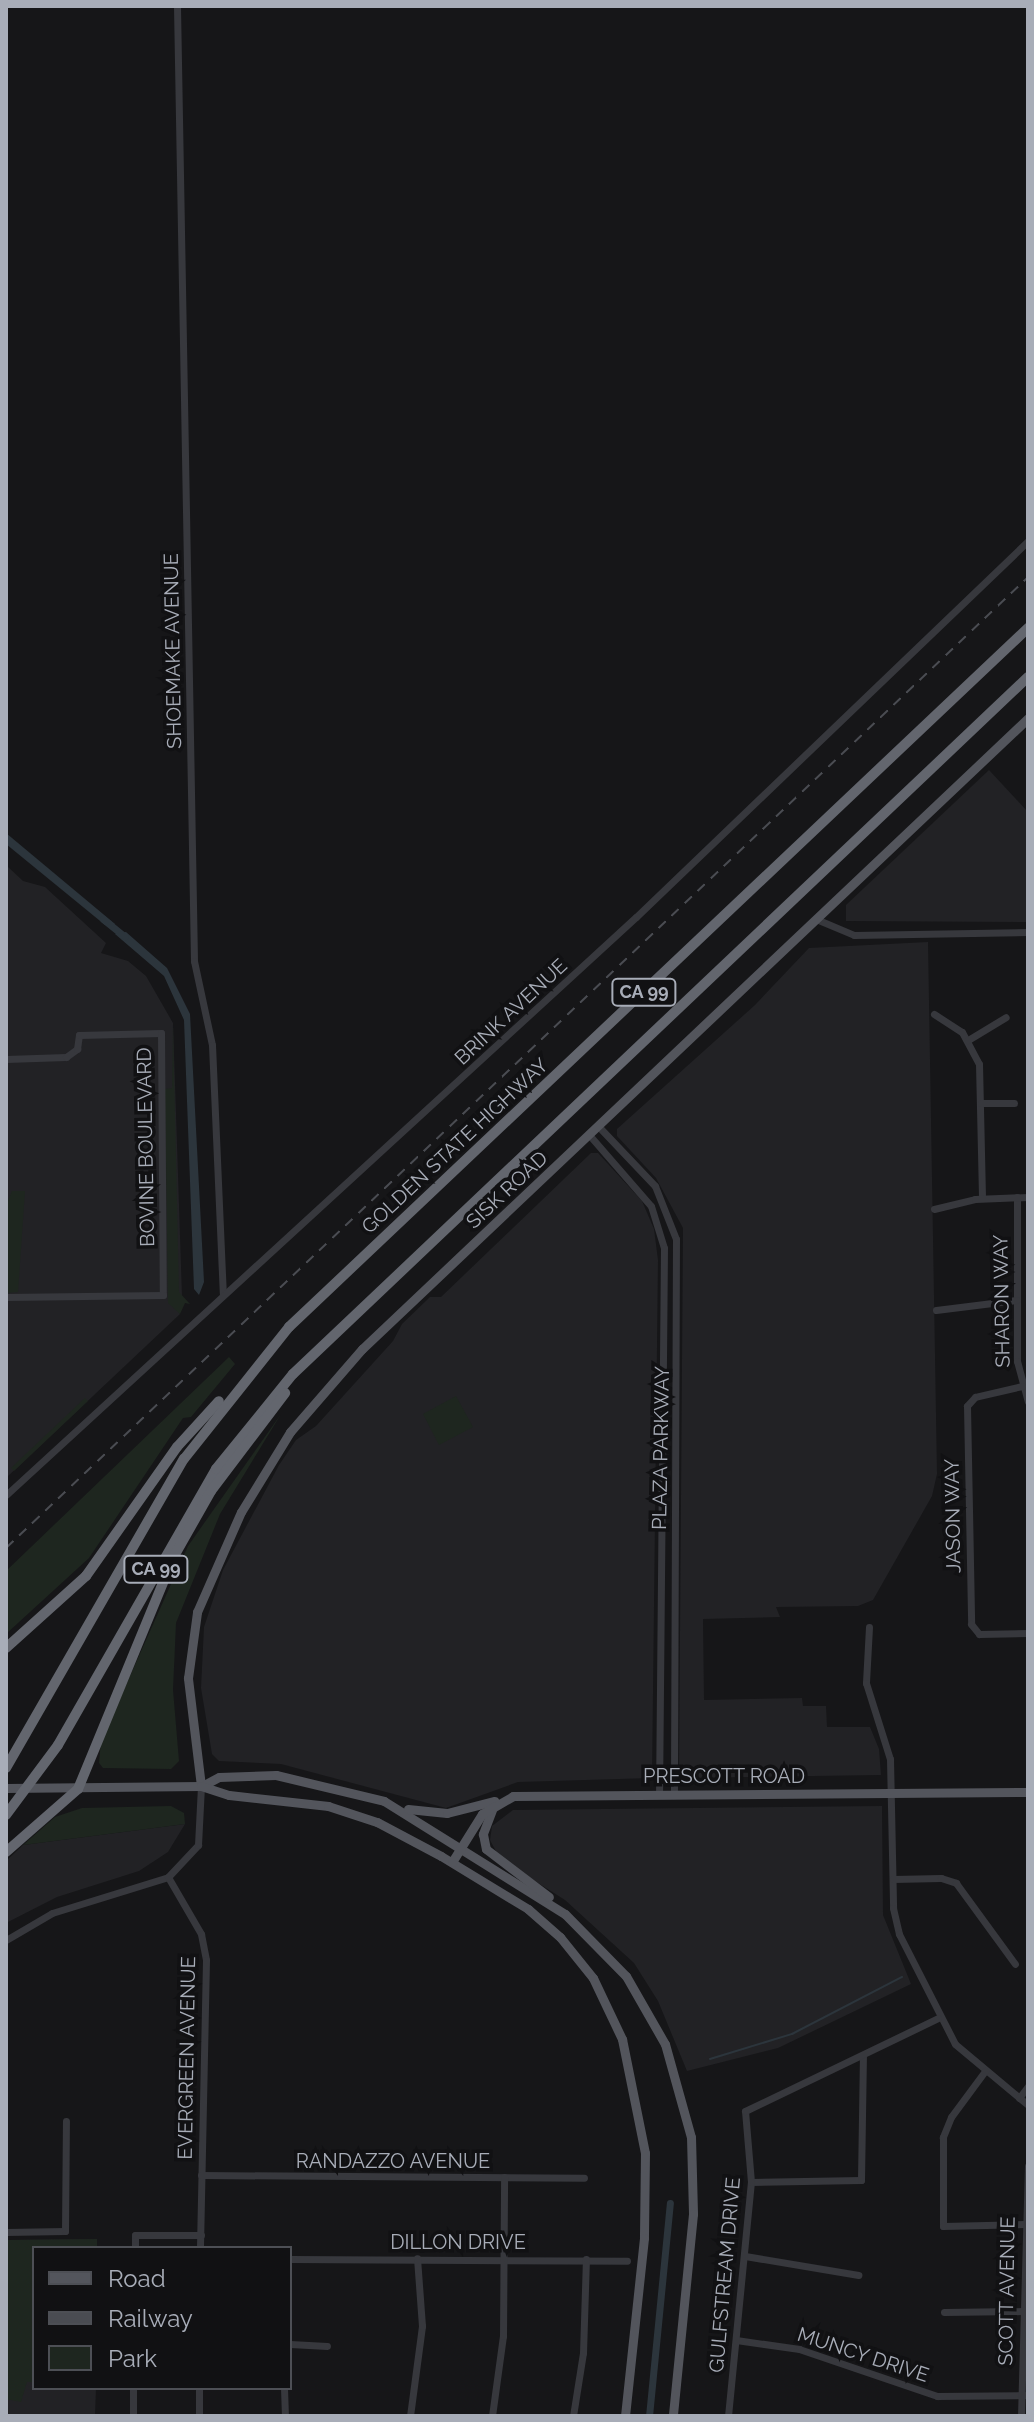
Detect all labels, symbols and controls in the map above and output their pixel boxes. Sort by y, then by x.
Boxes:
street label: SHOEMAKE AVENUE [159,553,187,749]
street label: BRINK AVENUE [450,954,572,1070]
road number: CA 99 [610,978,678,1006]
street label: BOVINE BOULEVARD [132,1047,160,1247]
street label: GOLDEN STATE HIGHWAY [357,1053,553,1239]
street label: SISK ROAD [461,1146,553,1234]
street label: SHARON WAY [989,1234,1015,1368]
street label: PLAZA PARKWAY [648,1366,674,1530]
street label: JASON WAY [940,1458,966,1574]
road number: CA 99 [122,1555,190,1583]
street label: PRESCOTT ROAD [643,1764,805,1788]
street label: EVERGREEN AVENUE [173,1956,201,2160]
street label: RANDAZZO AVENUE [295,2149,491,2173]
street label: GULFSTREAM DRIVE [704,2176,746,2374]
street label: SCOTT AVENUE [994,2216,1020,2366]
street label: DILLON DRIVE [390,2230,526,2254]
legend [32,2246,292,2390]
text: Road [108,2264,166,2293]
text: Railway [108,2304,193,2333]
street label: MUNCY DRIVE [794,2322,932,2388]
text: Park [108,2344,157,2373]

